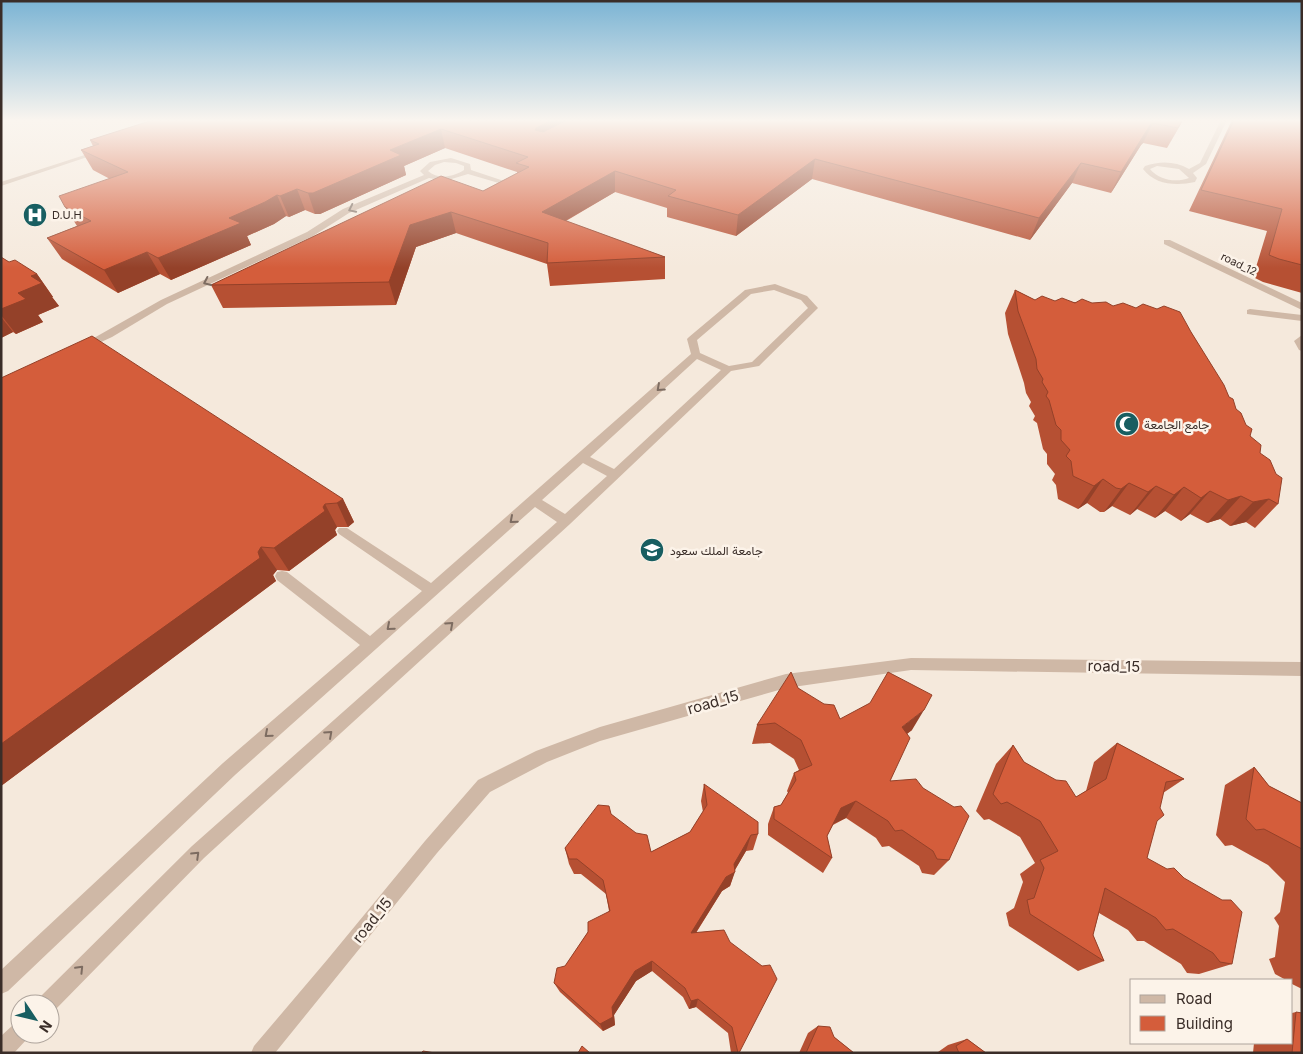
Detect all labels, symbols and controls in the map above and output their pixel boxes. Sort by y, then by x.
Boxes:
hospital icon: D.U.H [22,202,48,228]
one-way arrow [348,203,357,213]
place label: D.U.H [52,208,82,222]
street label: road_12 [1219,249,1259,279]
one-way arrow [203,275,212,286]
one-way arrow [656,382,665,391]
mosque icon: جامع الجامعة [1114,411,1140,437]
place label: جامع الجامعة [1144,417,1209,434]
one-way arrow [509,514,518,523]
school or university icon: جامعة الملك سعود [639,537,665,563]
place label: جامعة الملك سعود [670,543,763,559]
one-way arrow [387,621,396,630]
one-way arrow [445,622,454,631]
street label: road_15 [1088,656,1140,676]
street label: road_15 [685,686,741,718]
one-way arrow [265,728,274,737]
one-way arrow [324,731,333,740]
one-way arrow [190,851,199,860]
street label: road_15 [348,894,396,946]
one-way arrow [75,966,84,975]
legend [1130,979,1293,1044]
text: Road [1176,989,1212,1008]
north arrow [10,994,60,1044]
text: Building [1176,1014,1233,1033]
text: N [36,1017,56,1036]

